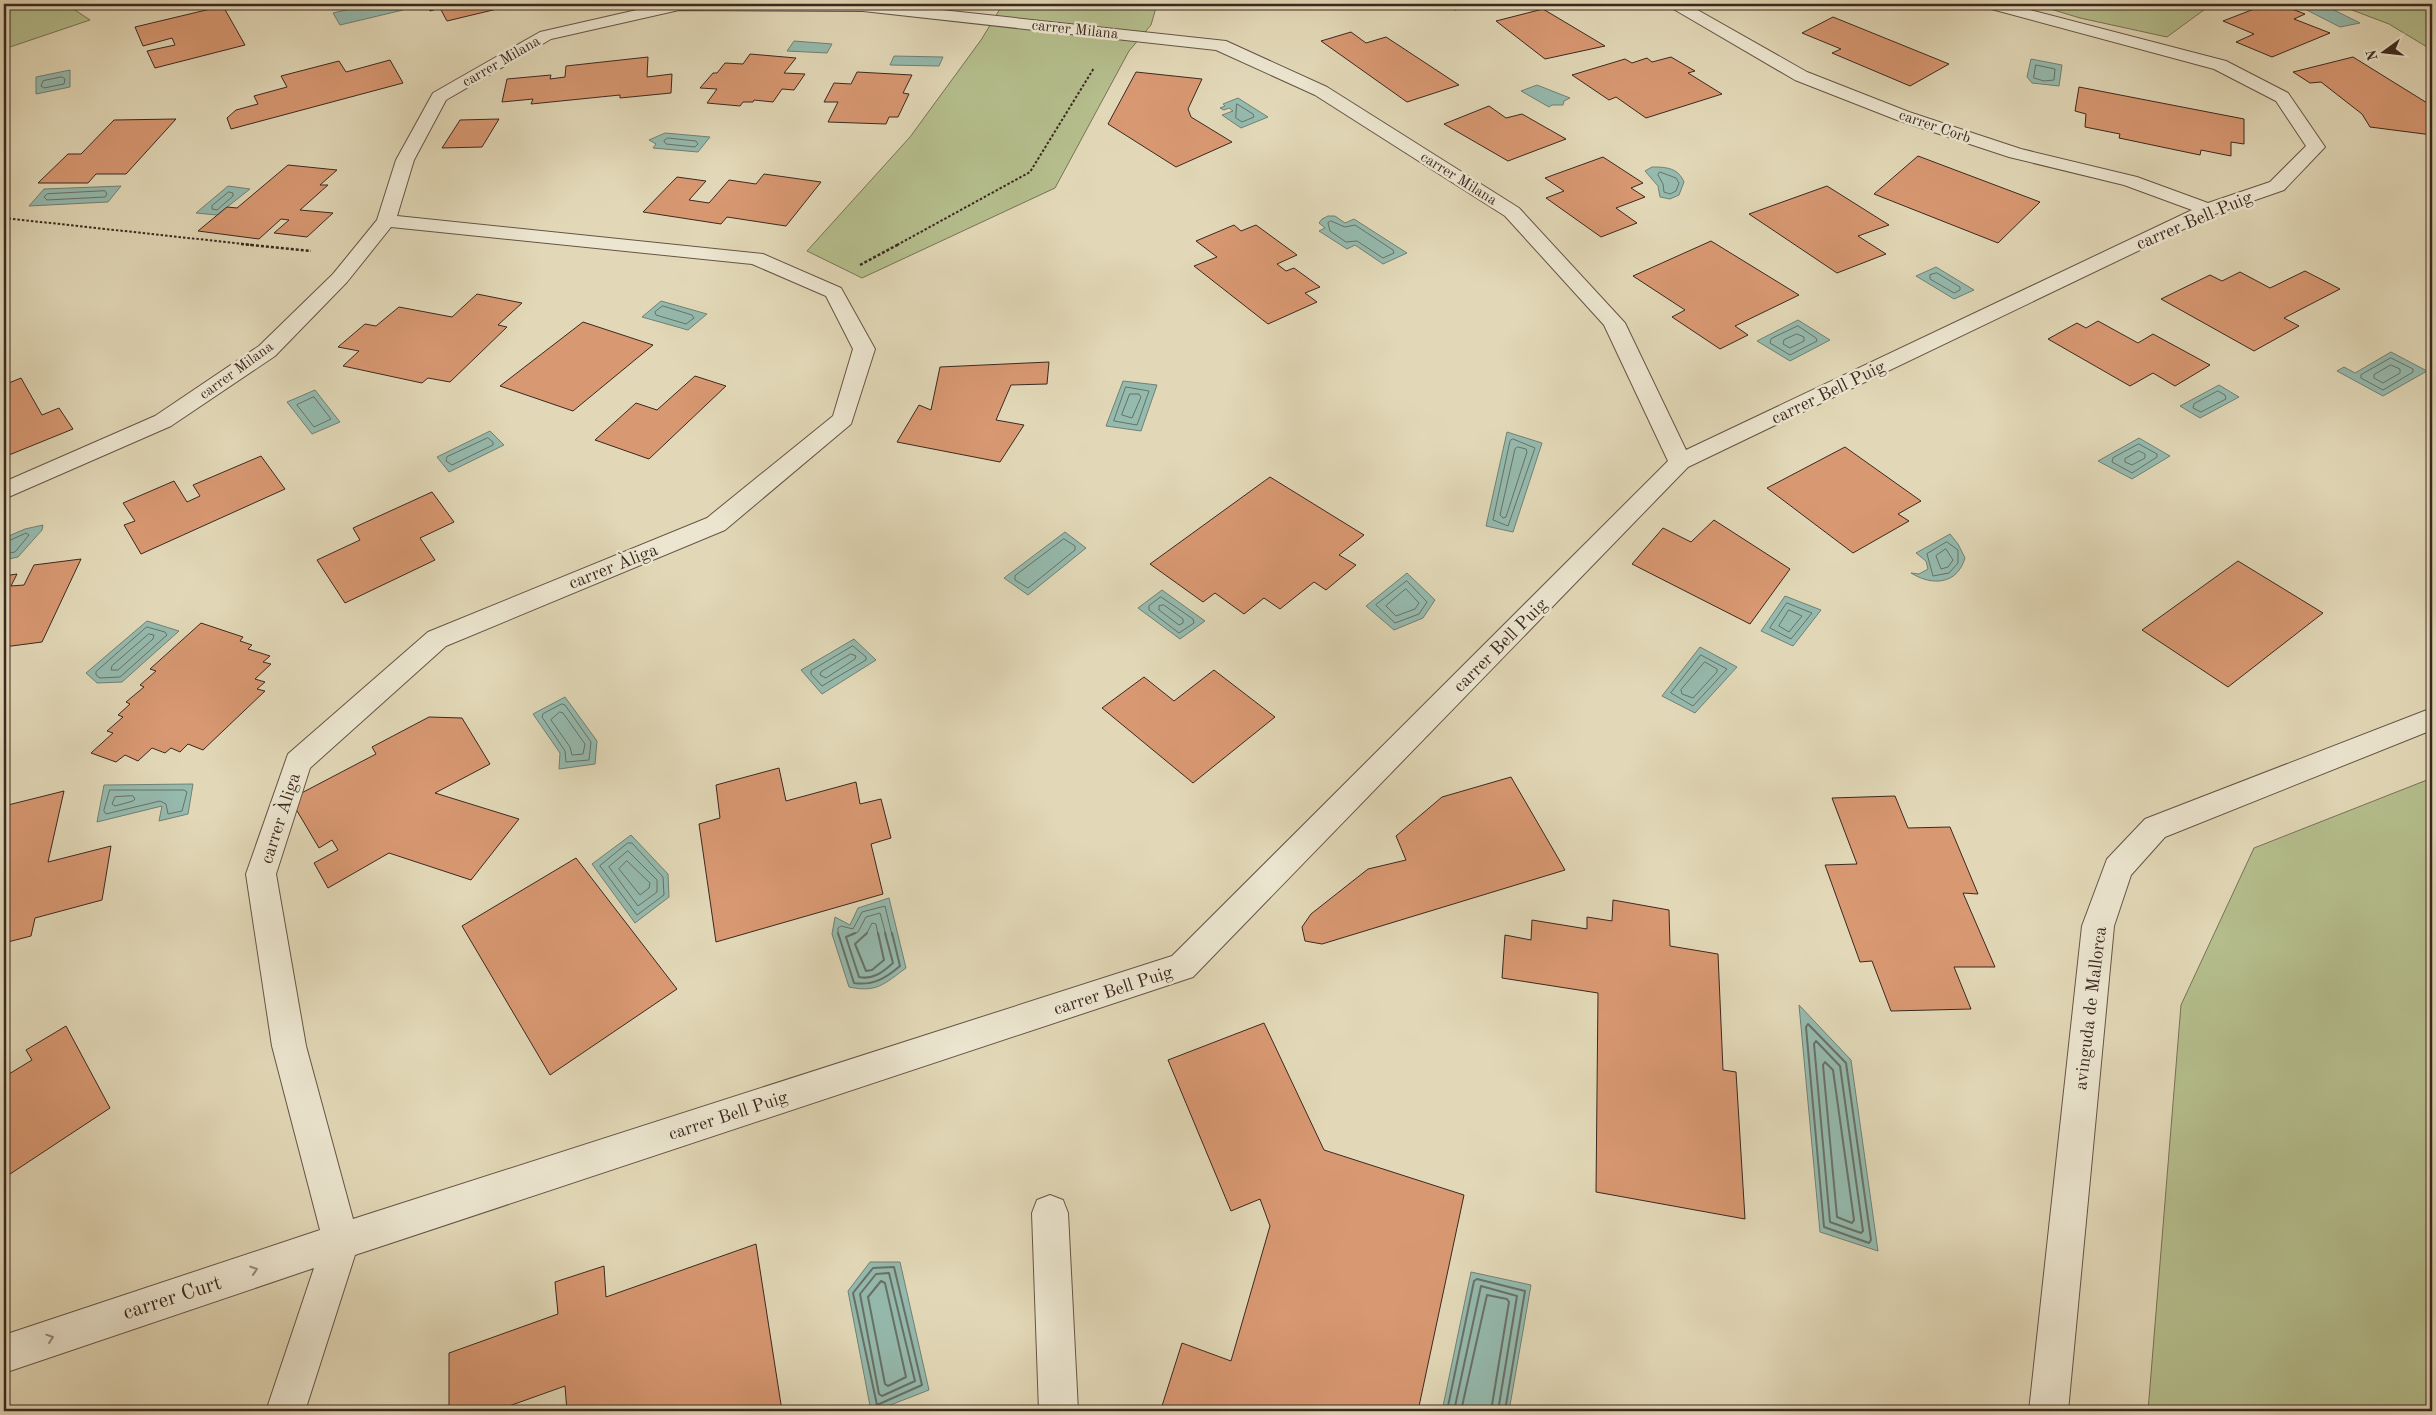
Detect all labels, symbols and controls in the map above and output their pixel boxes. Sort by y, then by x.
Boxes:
street label: carrer Milana [1031,18,1120,43]
north arrow [2358,28,2408,78]
street label: carrer Milana [460,34,544,91]
text: N [2364,48,2381,62]
street label: carrer Corb [1897,108,1972,147]
street label: carrer Milana [1417,150,1500,209]
street label: carrer Bell Puig [2134,188,2255,253]
street label: carrer Milana [197,339,277,403]
street label: carrer Bell Puig [1769,357,1888,428]
street label: carrer Àliga [565,537,661,593]
street label: carrer Bell Puig [1450,595,1551,696]
street label: carrer Àliga [254,769,304,866]
street label: avinguda de Mallorca [2072,925,2110,1091]
street label: carrer Bell Puig [1052,963,1175,1019]
street label: carrer Bell Puig [667,1088,790,1144]
one-way arrow [249,1266,257,1276]
street label: carrer Curt [121,1273,224,1324]
one-way arrow [45,1334,53,1344]

